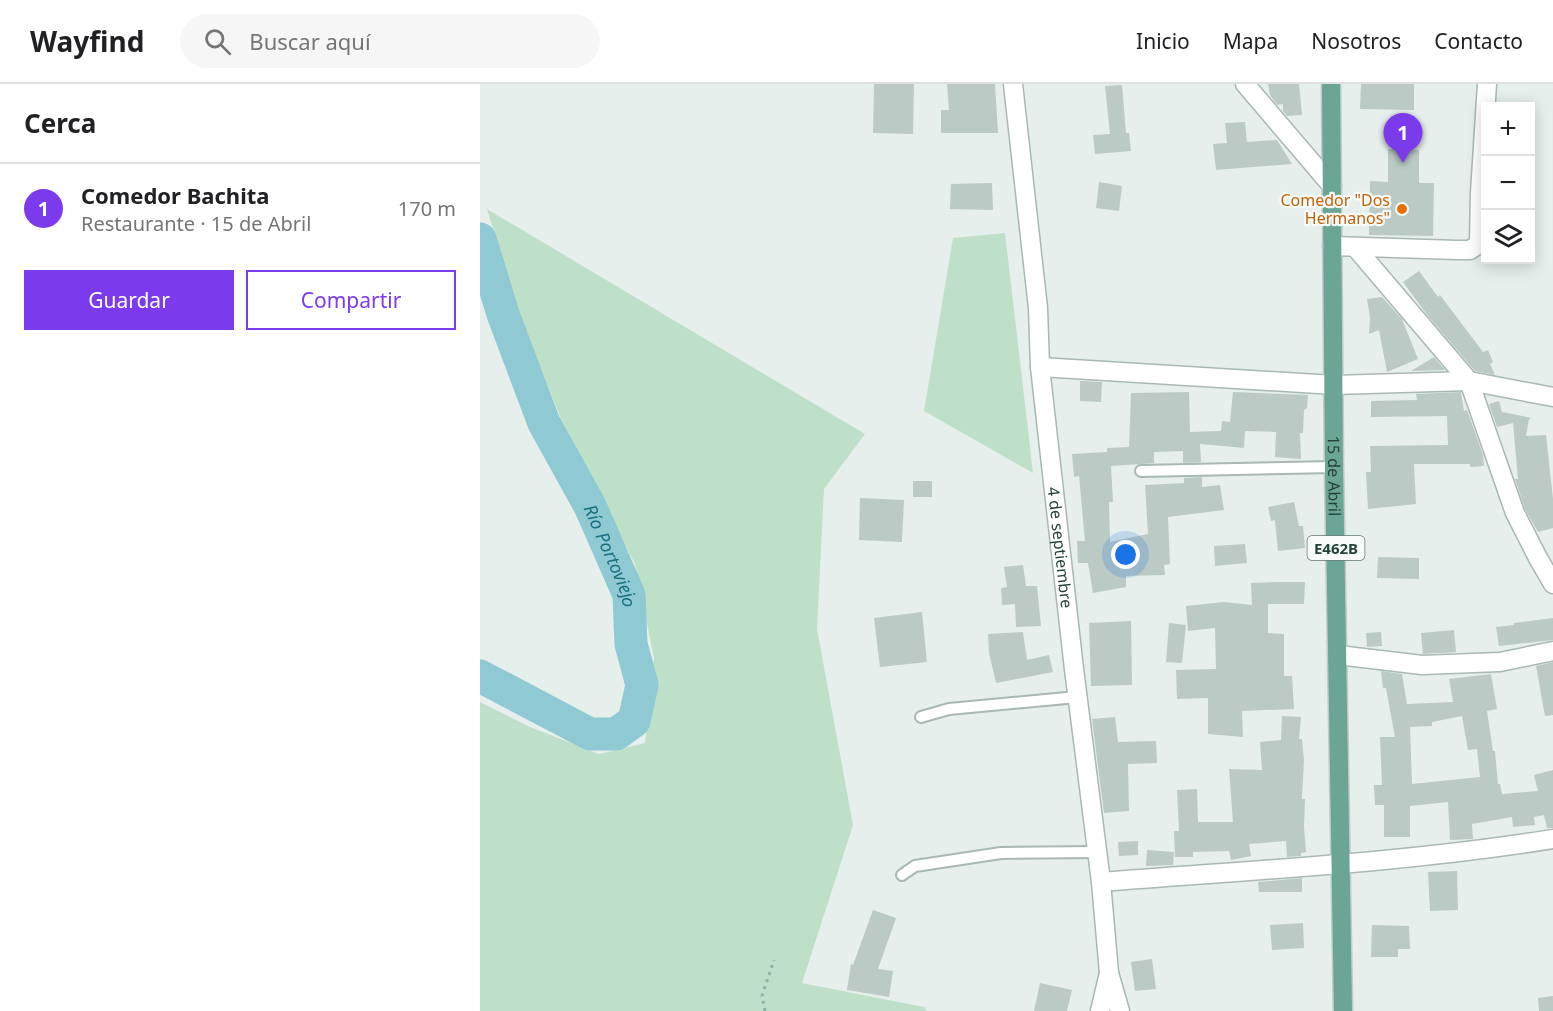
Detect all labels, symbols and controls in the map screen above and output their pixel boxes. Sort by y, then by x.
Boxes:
search box [180,14,600,68]
text: Wayfind [30,22,144,60]
icon: search [201,25,234,58]
text: Buscar aquí [249,26,371,56]
text: Inicio [1136,27,1190,55]
text: Mapa [1223,27,1278,55]
text: Nosotros [1311,27,1401,55]
text: Contacto [1434,27,1523,55]
map controls [1481,102,1535,264]
button: + [1481,102,1535,156]
text: Cerca [24,105,96,141]
pin: 1 [1384,113,1422,163]
button: − [1481,156,1535,210]
text: Comedor Bachita [81,180,269,210]
place label: Comedor "Dos Hermanos" [1280,189,1390,229]
text: 1 [38,195,49,222]
text: 170 m [398,195,456,222]
marker: Comedor "Dos Hermanos" [1395,202,1409,216]
text: Restaurante · 15 de Abril [81,210,311,237]
button: layers [1481,210,1535,264]
button: Guardar [24,270,234,330]
button: Compartir [246,270,456,330]
street label: 15 de Abril [1323,436,1346,516]
street label: 4 de septiembre [1043,486,1078,609]
water label: Río Portoviejo [579,500,641,607]
road number: E462B [1308,536,1364,560]
your location [1111,540,1140,569]

